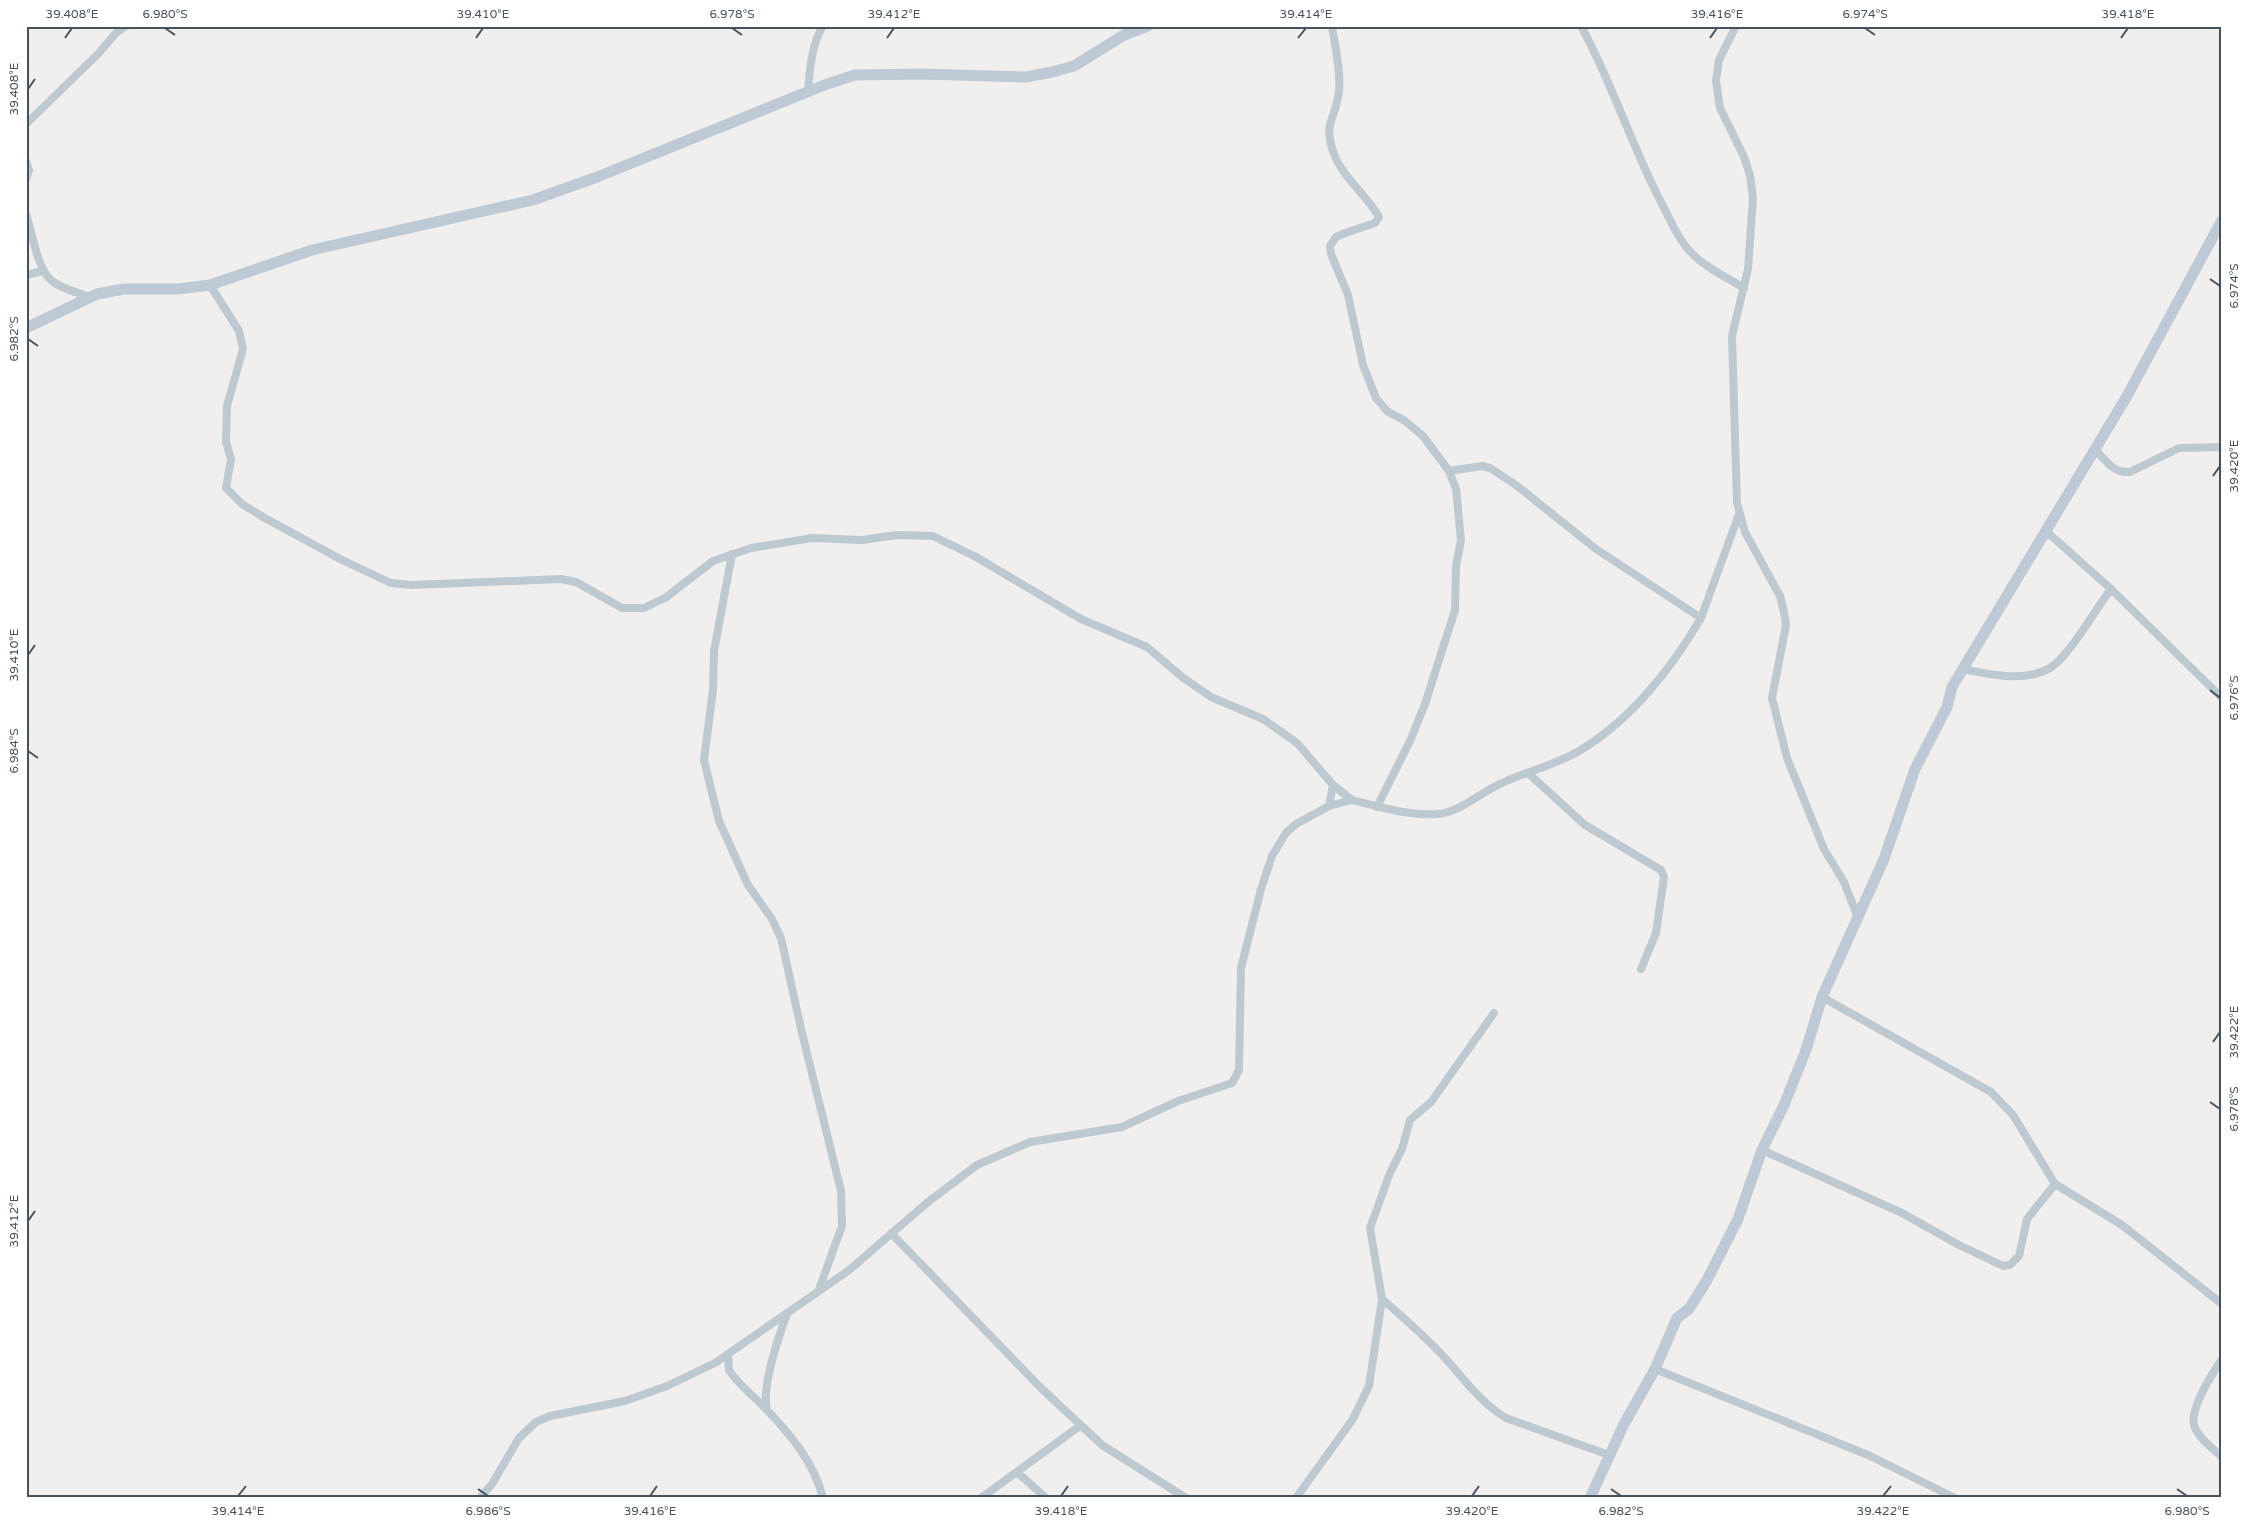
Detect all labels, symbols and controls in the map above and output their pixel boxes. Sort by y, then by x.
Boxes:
text: 39.408°E [46,7,99,21]
text: 6.980°S [142,7,188,21]
text: 39.410°E [457,7,510,21]
text: 6.978°S [709,7,755,21]
text: 39.412°E [868,7,921,21]
text: 39.414°E [1280,7,1333,21]
text: 39.416°E [1691,7,1744,21]
text: 6.974°S [1842,7,1888,21]
text: 39.418°E [2102,7,2155,21]
text: 39.408°E [7,62,21,115]
text: 6.974°S [2227,263,2241,309]
text: 6.982°S [7,316,21,362]
text: 39.420°E [2227,439,2241,492]
text: 39.410°E [7,628,21,681]
text: 6.976°S [2227,675,2241,721]
text: 6.984°S [7,728,21,774]
text: 39.422°E [2227,1005,2241,1058]
text: 6.978°S [2227,1086,2241,1132]
text: 39.412°E [7,1194,21,1247]
text: 39.414°E [212,1504,265,1518]
text: 6.986°S [465,1504,511,1518]
text: 39.416°E [624,1504,677,1518]
text: 39.418°E [1035,1504,1088,1518]
text: 39.420°E [1446,1504,1499,1518]
text: 6.982°S [1598,1504,1644,1518]
text: 39.422°E [1857,1504,1910,1518]
text: 6.980°S [2164,1504,2210,1518]

